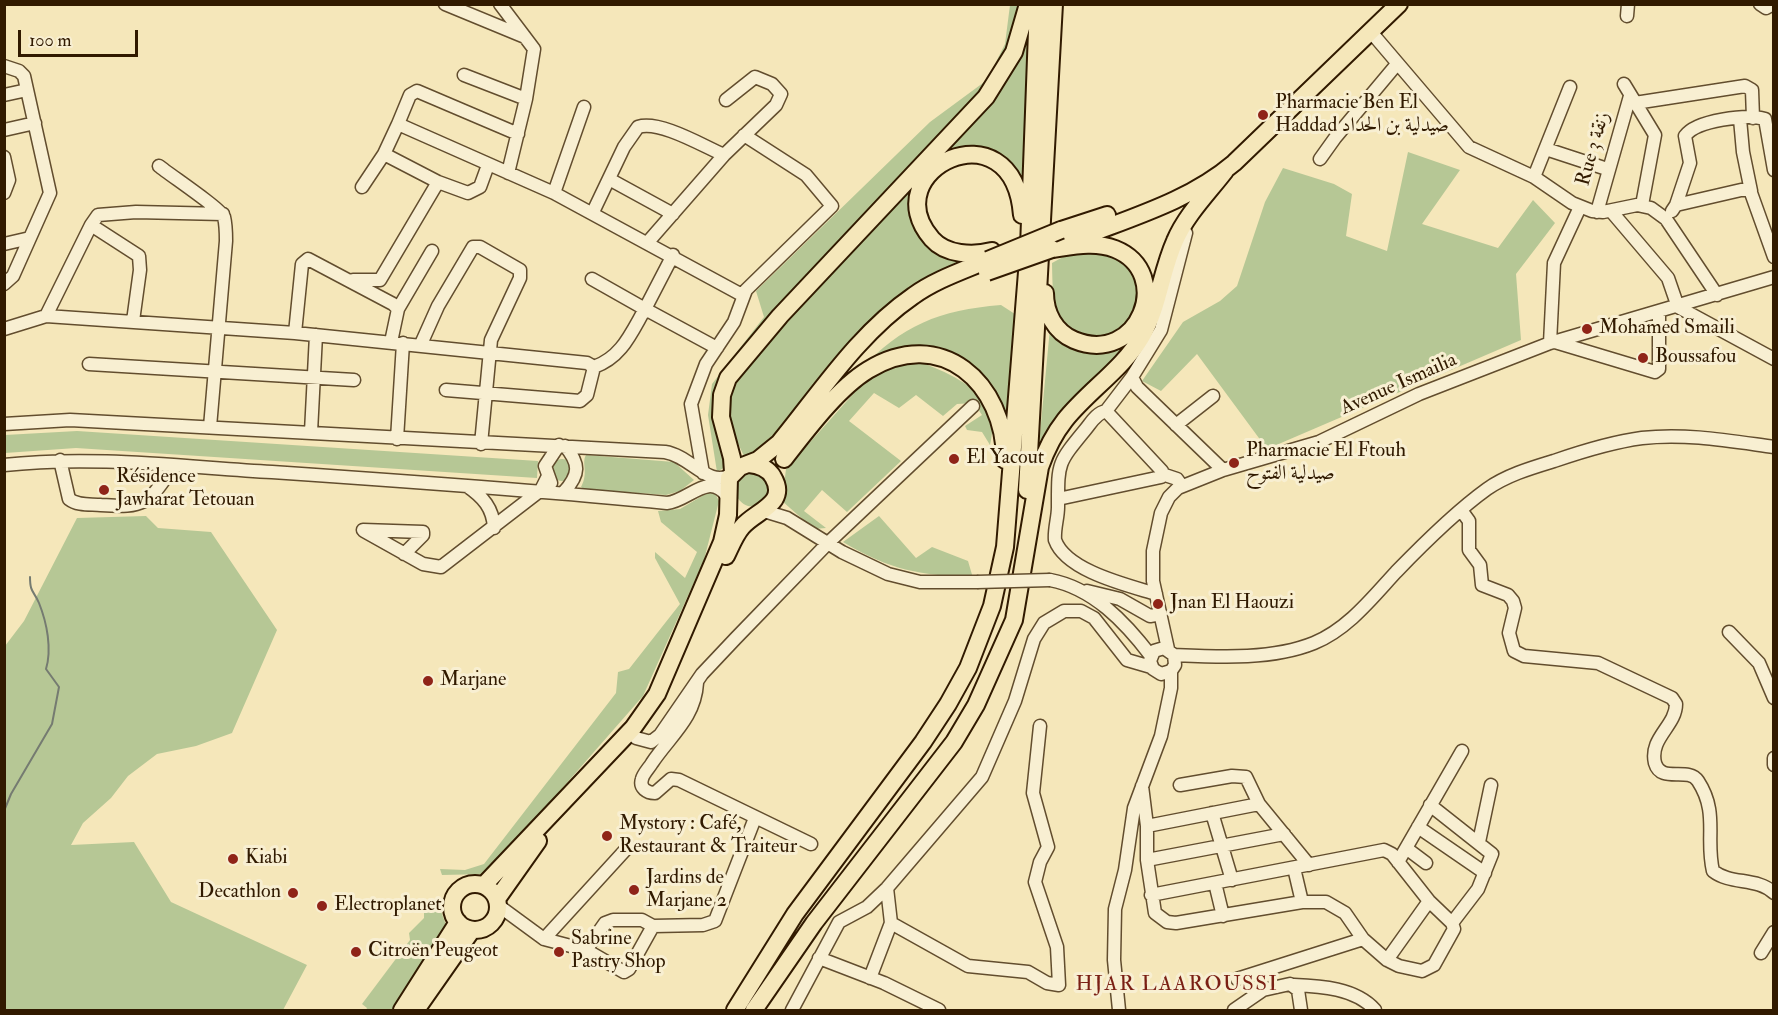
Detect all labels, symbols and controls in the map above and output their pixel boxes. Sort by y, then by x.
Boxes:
scale bar [21,18,141,56]
text: 100 m [29,29,72,52]
place label: Pharmacie Ben El Haddad صيدلية بن الحداد [1275,92,1449,139]
marker: Pharmacie Ben El Haddad صيدلية بن الحداد [1256,108,1270,122]
street label: Rue 3 زنقة [1572,109,1616,189]
place label: Mohamed Smaili [1599,317,1735,341]
marker: Mohamed Smaili [1580,322,1594,336]
place label: Boussafou [1655,346,1736,370]
street label: Avenue Ismailia [1337,349,1461,421]
marker: Boussafou [1636,351,1650,365]
place label: Pharmacie El Ftouh صيدلية الفتوح [1246,440,1406,487]
place label: El Yacout [966,447,1044,471]
marker: El Yacout [947,452,961,466]
marker: Pharmacie El Ftouh صيدلية الفتوح [1227,456,1241,470]
place label: Résidence Jawharat Tetouan [116,466,255,513]
marker: Résidence Jawharat Tetouan [97,483,111,497]
place label: Jnan El Haouzi [1170,592,1294,616]
marker: Jnan El Haouzi [1151,597,1165,611]
place label: Marjane [440,669,506,693]
marker: Marjane [421,674,435,688]
place label: Mystory : Café, Restaurant & Traiteur [619,813,797,860]
marker: Mystory : Café, Restaurant & Traiteur [600,829,614,843]
place label: Kiabi [245,847,288,871]
marker: Kiabi [226,852,240,866]
place label: Jardins de Marjane 2 [646,867,727,914]
place label: Decathlon [198,881,281,905]
marker: Jardins de Marjane 2 [627,883,641,897]
marker: Decathlon [286,886,300,900]
place label: Electroplanet [334,894,442,918]
marker: Electroplanet [315,899,329,913]
place label: Sabrine Pastry Shop [571,928,666,975]
place label: Citroën Peugeot [368,940,498,964]
marker: Citroën Peugeot [349,945,363,959]
marker: Sabrine Pastry Shop [552,945,566,959]
district label: HJAR LAAROUSSI [1076,972,1278,998]

